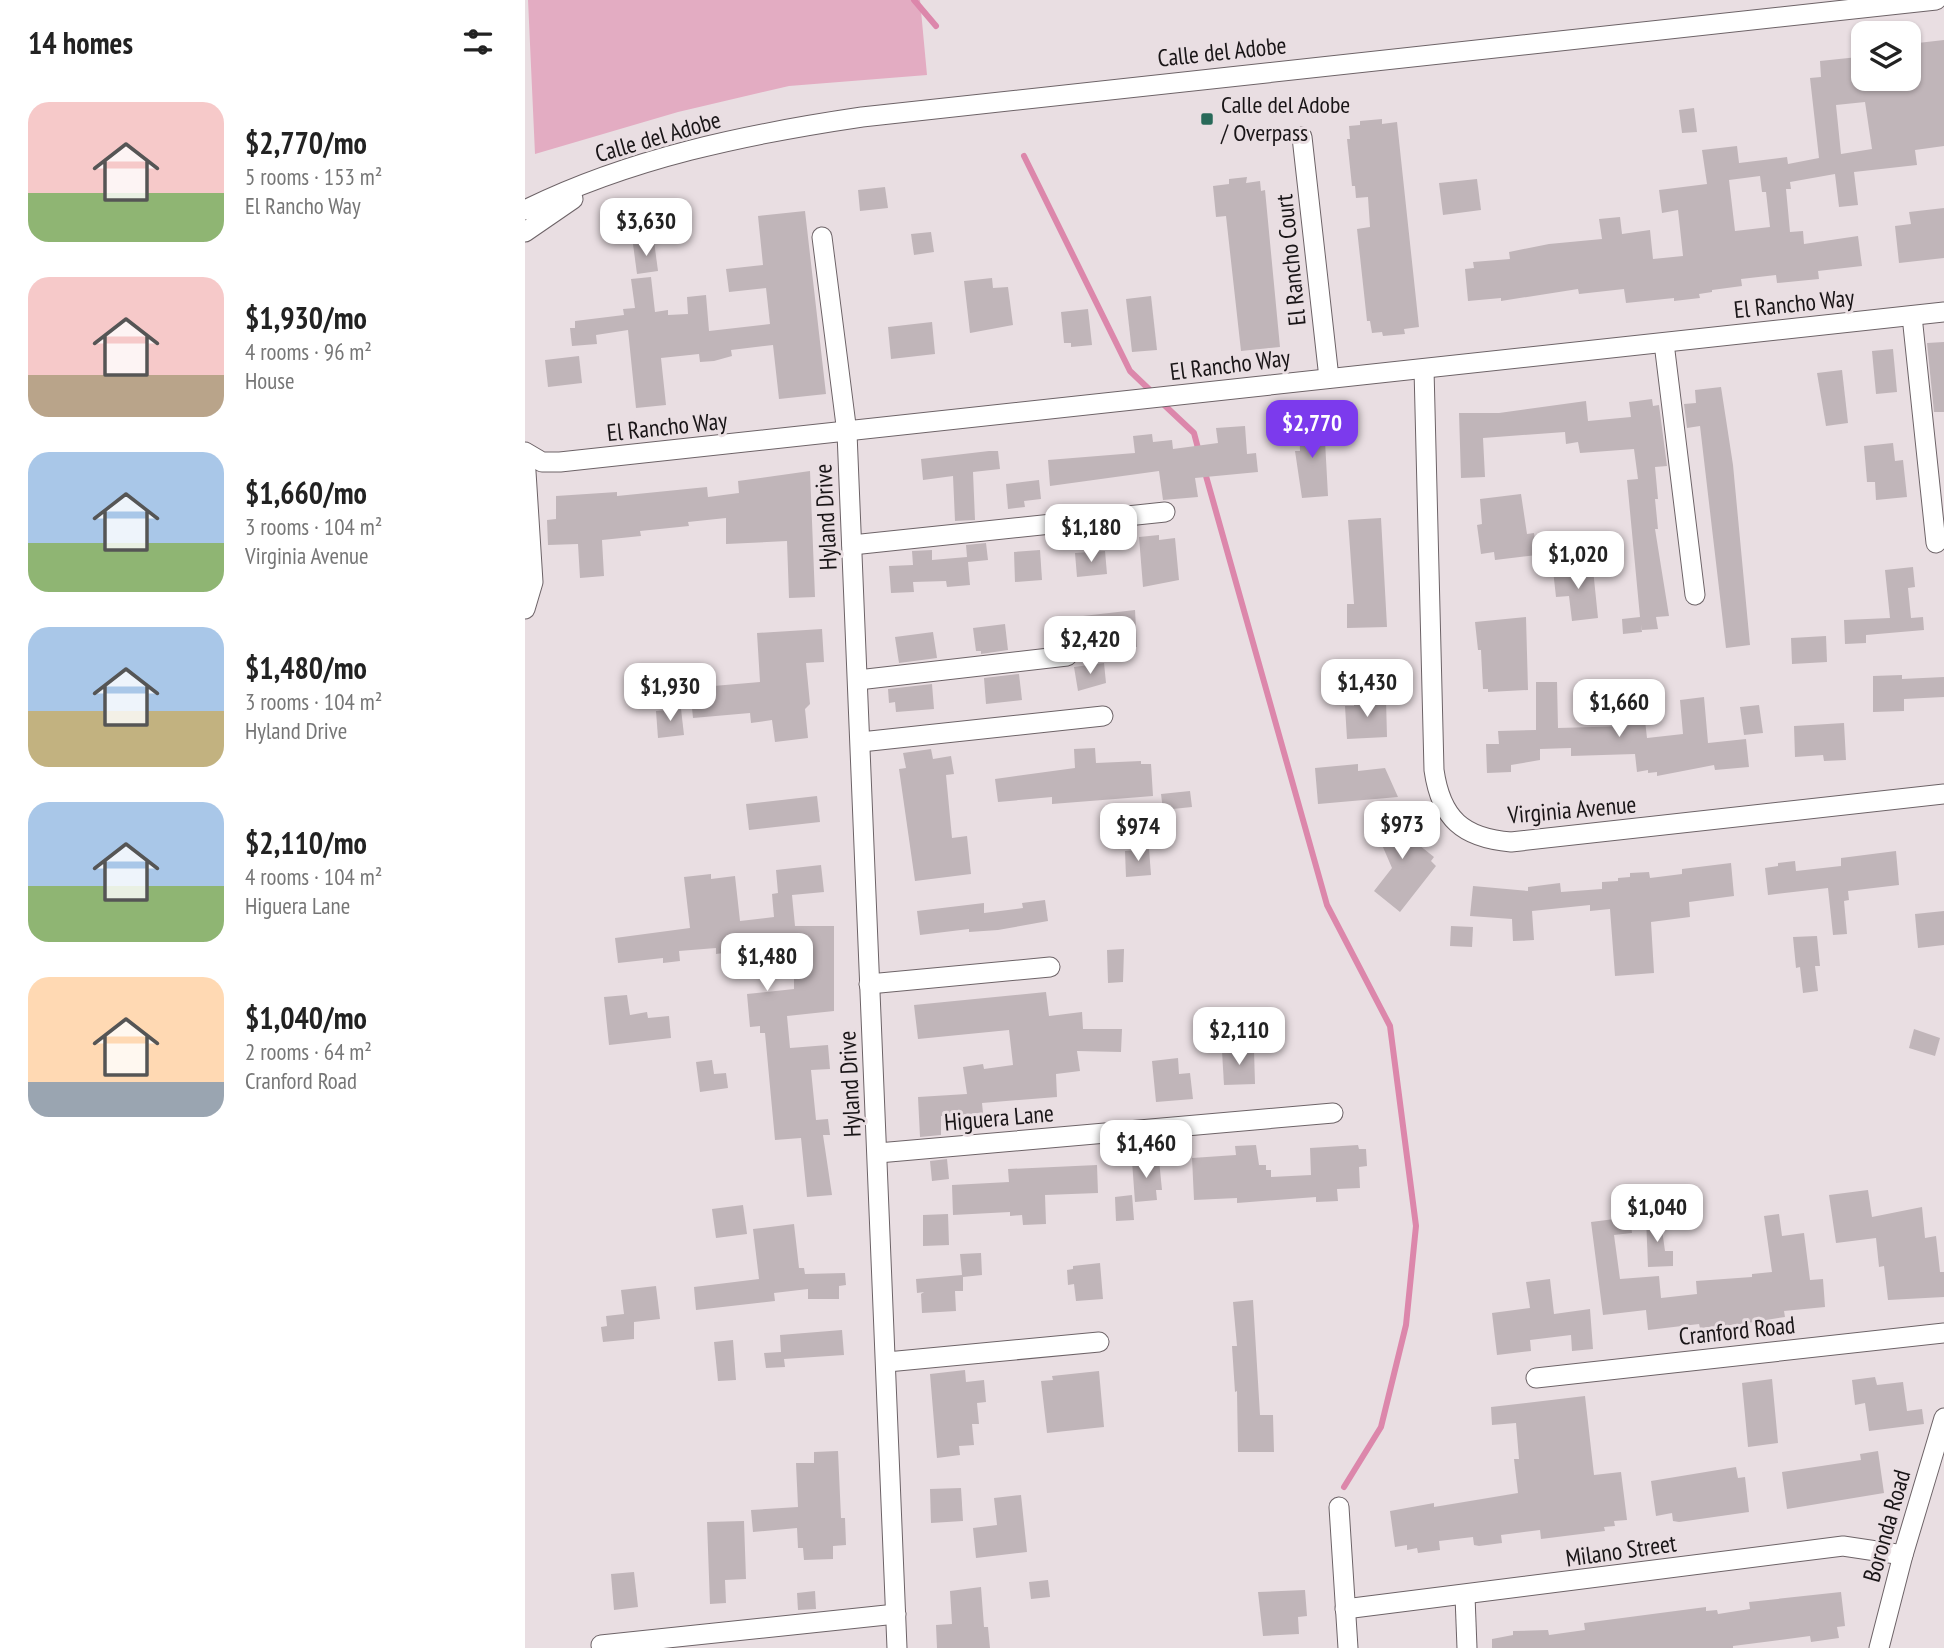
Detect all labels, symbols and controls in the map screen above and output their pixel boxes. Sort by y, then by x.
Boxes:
map controls [1851,21,1921,91]
button: layers [1851,21,1921,91]
text: 14 homes [28,23,133,62]
icon: filters [459,23,497,61]
street label: Calle del Adobe [1156,29,1288,74]
place label: Calle del Adobe / Overpass [1220,89,1350,148]
street label: Calle del Adobe [591,104,724,169]
marker: Calle del Adobe / Overpass [1199,111,1215,127]
text: $2,770/mo [245,123,367,162]
icon: home [84,130,168,214]
text: 5 rooms · 153 m² [245,162,382,191]
text: El Rancho Way [245,191,361,220]
street label: El Rancho Court [1268,192,1313,327]
pin: $3,630 [589,198,703,258]
text: $3,630 [616,206,676,235]
street label: El Rancho Way [1732,282,1856,325]
text: $1,930/mo [245,298,367,337]
icon: home [84,305,168,389]
text: 4 rooms · 96 m² [245,337,372,366]
street label: El Rancho Way [1168,342,1292,387]
text: House [245,366,295,395]
pin: $2,770 [1255,400,1369,460]
street label: El Rancho Way [605,405,729,448]
text: $2,770 [1282,408,1342,437]
street label: Hyland Drive [807,463,844,571]
text: $1,660/mo [245,473,367,512]
icon: home [84,480,168,564]
pin: $1,180 [1034,504,1148,564]
text: 3 rooms · 104 m² [245,512,382,541]
text: $1,180 [1061,512,1121,541]
pin: $1,020 [1521,532,1635,591]
text: $1,020 [1548,539,1608,568]
text: Virginia Avenue [245,541,369,570]
pin: $2,420 [1033,616,1147,676]
text: $2,420 [1060,624,1120,653]
text: $1,480/mo [245,648,367,687]
icon: home [84,655,168,739]
pin: $1,430 [1310,660,1424,719]
pin: $1,930 [613,664,727,723]
text: $1,430 [1337,667,1397,696]
text: $1,930 [640,671,700,700]
pin: $1,660 [1562,680,1676,739]
text: 3 rooms · 104 m² [245,687,382,716]
text: $1,660 [1589,687,1649,716]
text: Hyland Drive [245,716,347,745]
street label: Virginia Avenue [1505,788,1638,831]
pin: $973 [1361,802,1443,861]
pin: $974 [1097,804,1179,863]
text: $973 [1380,809,1424,838]
text: $974 [1116,811,1160,840]
text: $2,110/mo [245,823,367,862]
icon: home [84,830,168,914]
text: 4 rooms · 104 m² [245,862,382,891]
text: Higuera Lane [245,891,350,920]
pin: $1,480 [710,934,824,993]
text: $1,480 [737,941,797,970]
text: $1,040/mo [245,998,367,1037]
icon: home [84,1005,168,1089]
pin: $2,110 [1182,1007,1296,1067]
text: $2,110 [1209,1015,1269,1044]
street label: Hyland Drive [831,1030,868,1138]
text: 2 rooms · 64 m² [245,1037,372,1066]
text: Cranford Road [245,1066,357,1095]
street label: Higuera Lane [943,1097,1055,1138]
pin: $1,460 [1089,1120,1203,1180]
text: $1,460 [1116,1128,1176,1157]
pin: $1,040 [1600,1184,1714,1244]
text: $1,040 [1627,1192,1687,1221]
street label: Cranford Road [1677,1309,1797,1352]
street label: Boronda Road [1856,1466,1917,1585]
street label: Milano Street [1564,1527,1679,1574]

